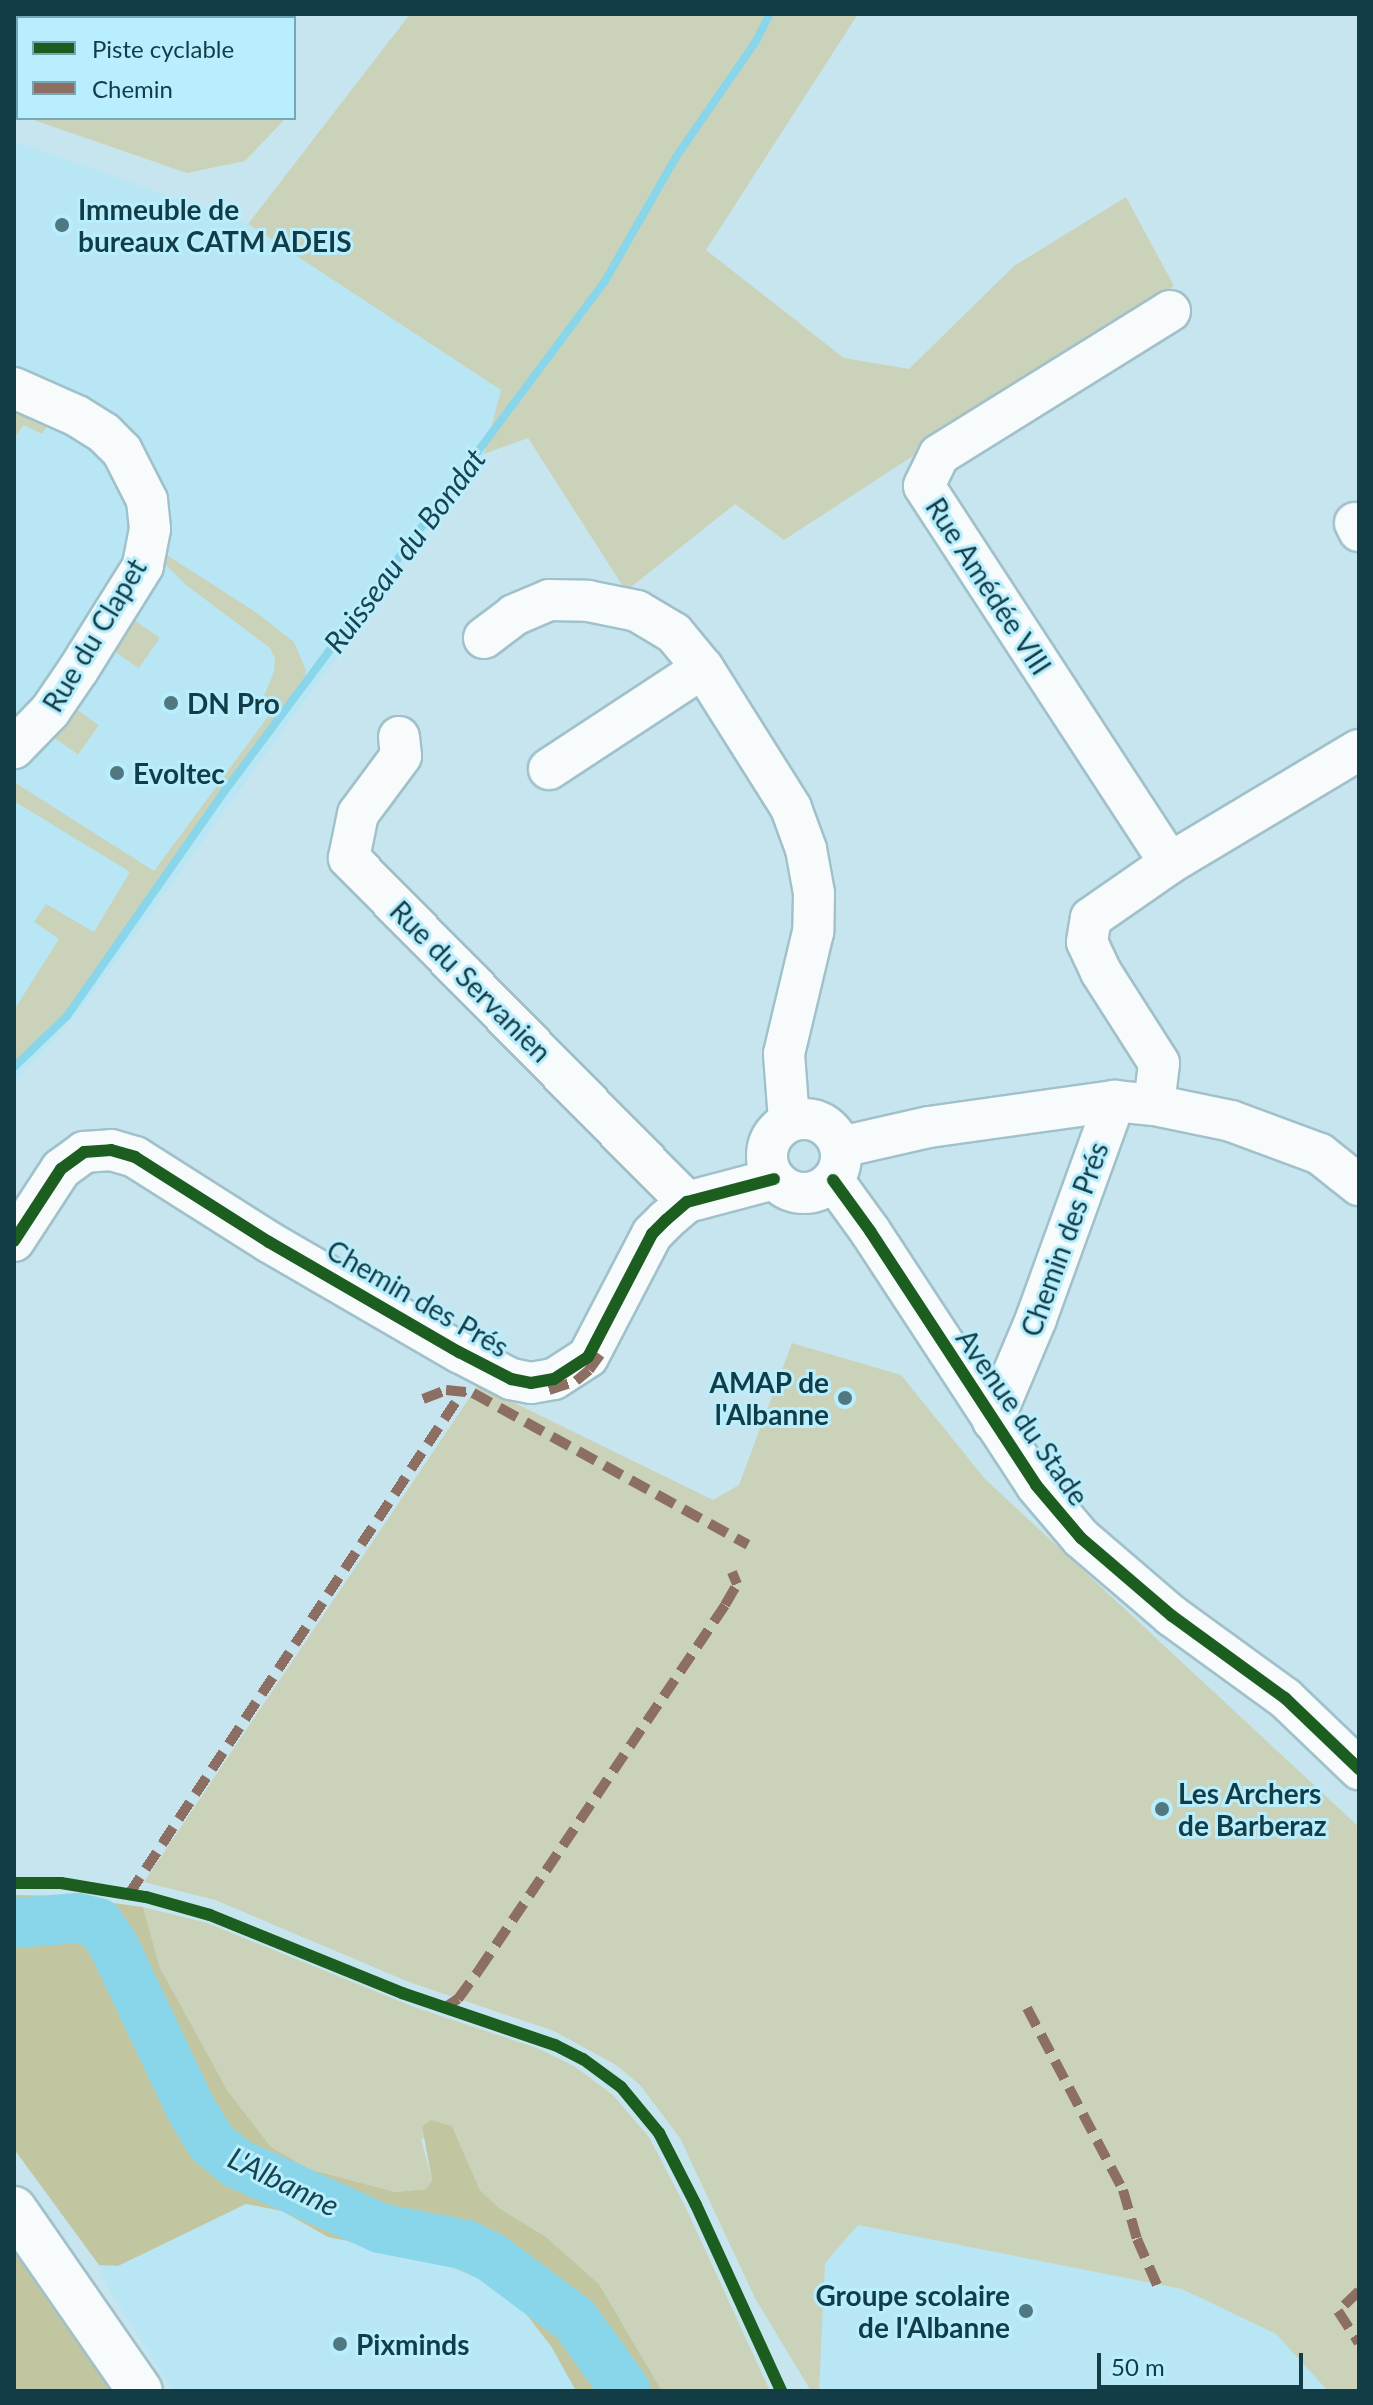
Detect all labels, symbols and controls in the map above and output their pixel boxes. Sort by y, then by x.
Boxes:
legend [16,16,296,120]
text: Piste cyclable [92,34,234,63]
text: Chemin [92,74,173,103]
place label: Immeuble de bureaux CATM ADEIS [78,192,353,258]
marker: Immeuble de bureaux CATM ADEIS [53,216,71,234]
water label: Ruisseau du Bondat [316,441,492,659]
street label: Rue Amédée VIII [919,490,1059,682]
street label: Rue du Clapet [35,552,153,718]
place label: DN Pro [187,686,280,720]
marker: DN Pro [162,694,180,712]
place label: Evoltec [133,756,225,790]
marker: Evoltec [108,764,126,782]
street label: Rue du Servanien [384,894,558,1068]
street label: Chemin des Prés [1013,1137,1115,1341]
street label: Chemin des Prés [321,1232,515,1364]
street label: Avenue du Stade [950,1322,1096,1512]
place label: AMAP de l'Albanne [709,1365,829,1431]
marker: AMAP de l'Albanne [836,1389,854,1407]
place label: Les Archers de Barberaz [1178,1776,1327,1842]
marker: Les Archers de Barberaz [1153,1800,1171,1818]
water label: L'Albanne [223,2139,345,2223]
place label: Groupe scolaire de l'Albanne [815,2278,1010,2344]
marker: Groupe scolaire de l'Albanne [1017,2302,1035,2320]
place label: Pixminds [356,2327,470,2361]
marker: Pixminds [331,2335,349,2353]
scale bar [1101,2337,1307,2387]
text: 50 m [1111,2352,1165,2381]

